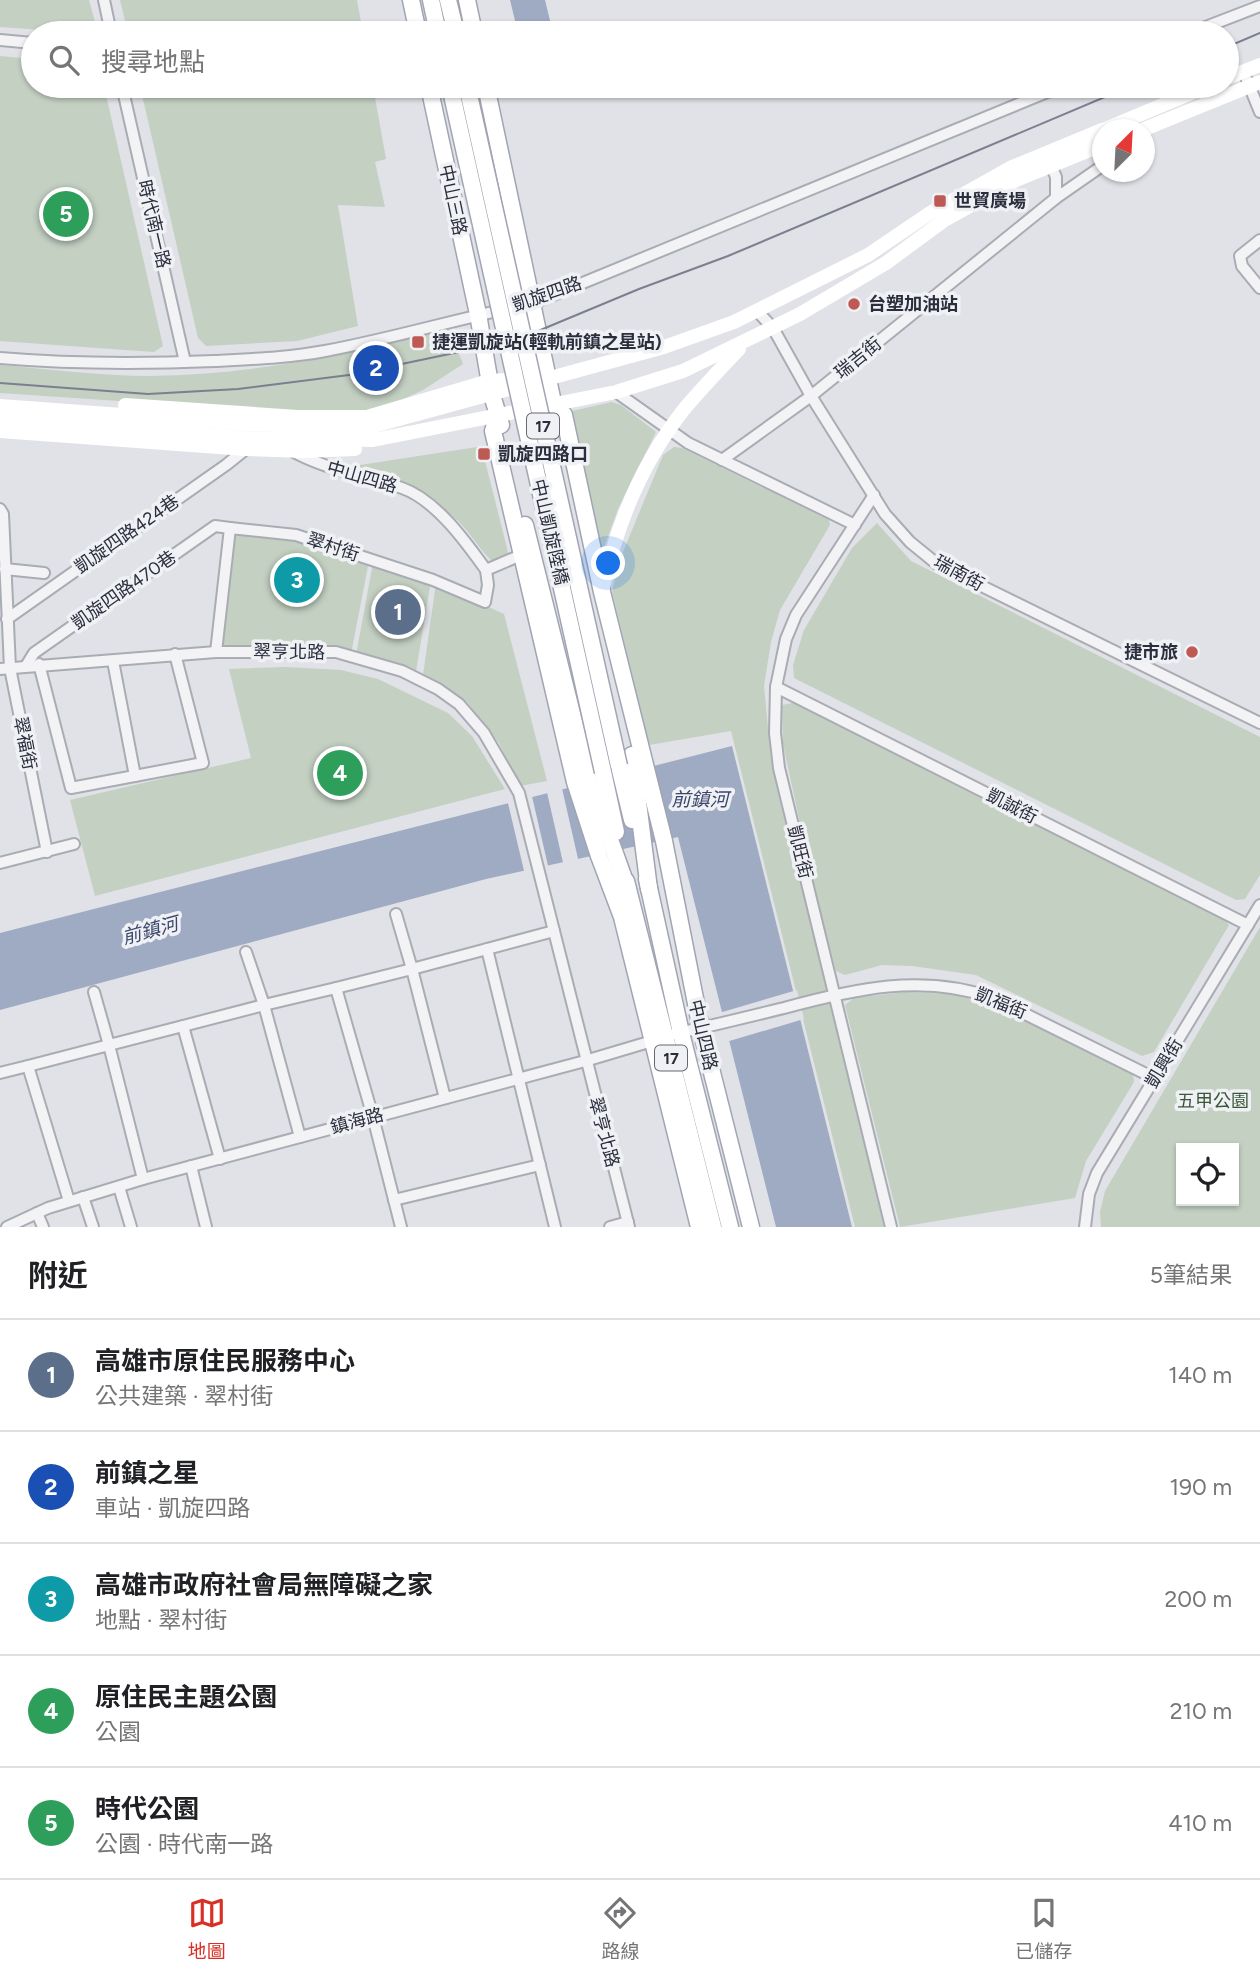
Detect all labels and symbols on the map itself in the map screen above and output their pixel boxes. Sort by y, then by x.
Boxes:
north arrow [1092,119,1155,182]
street label: 中山三路 [435,162,471,238]
street label: 時代南一路 [133,178,175,270]
pin: 5 [43,188,89,240]
place label: 世貿廣場 [954,190,1026,212]
marker: 世貿廣場 [932,193,948,209]
street label: 凱旋四路 [509,272,585,316]
place label: 台塑加油站 [868,293,958,315]
marker: 台塑加油站 [846,296,862,312]
place label: 捷運凱旋站(輕軌前鎮之星站) [432,331,662,353]
street label: 瑞吉街 [830,332,886,384]
marker: 捷運凱旋站(輕軌前鎮之星站) [410,334,426,350]
pin: 2 [353,342,399,394]
road number: 17 [527,414,559,438]
place label: 凱旋四路口 [498,443,588,465]
marker: 凱旋四路口 [476,446,492,462]
street label: 中山四路 [324,457,400,497]
street label: 中山凱旋陸橋 [527,477,573,587]
street label: 凱旋四路424巷 [71,490,183,578]
street label: 翠村街 [304,528,362,566]
street label: 凱旋四路470巷 [68,546,180,634]
your location [591,546,625,580]
street label: 瑞南街 [930,550,988,596]
pin: 3 [274,554,320,606]
pin: 1 [375,586,421,638]
street label: 翠亨北路 [253,640,325,664]
place label: 捷市旅 [1124,641,1178,663]
marker: 捷市旅 [1184,644,1200,660]
street label: 翠福街 [9,714,41,772]
pin: 4 [317,747,363,799]
street label: 凱誠街 [983,784,1041,828]
water label: 前鎮河 [671,788,732,811]
street label: 凱旺街 [783,823,817,881]
water label: 前鎮河 [120,911,184,949]
street label: 凱福街 [972,983,1030,1023]
street label: 中山四路 [684,997,722,1073]
street label: 凱興街 [1141,1034,1187,1092]
road number: 17 [655,1046,687,1070]
park label: 五甲公園 [1177,1090,1249,1112]
street label: 翠亨北路 [584,1094,624,1170]
street label: 鎮海路 [328,1103,386,1139]

